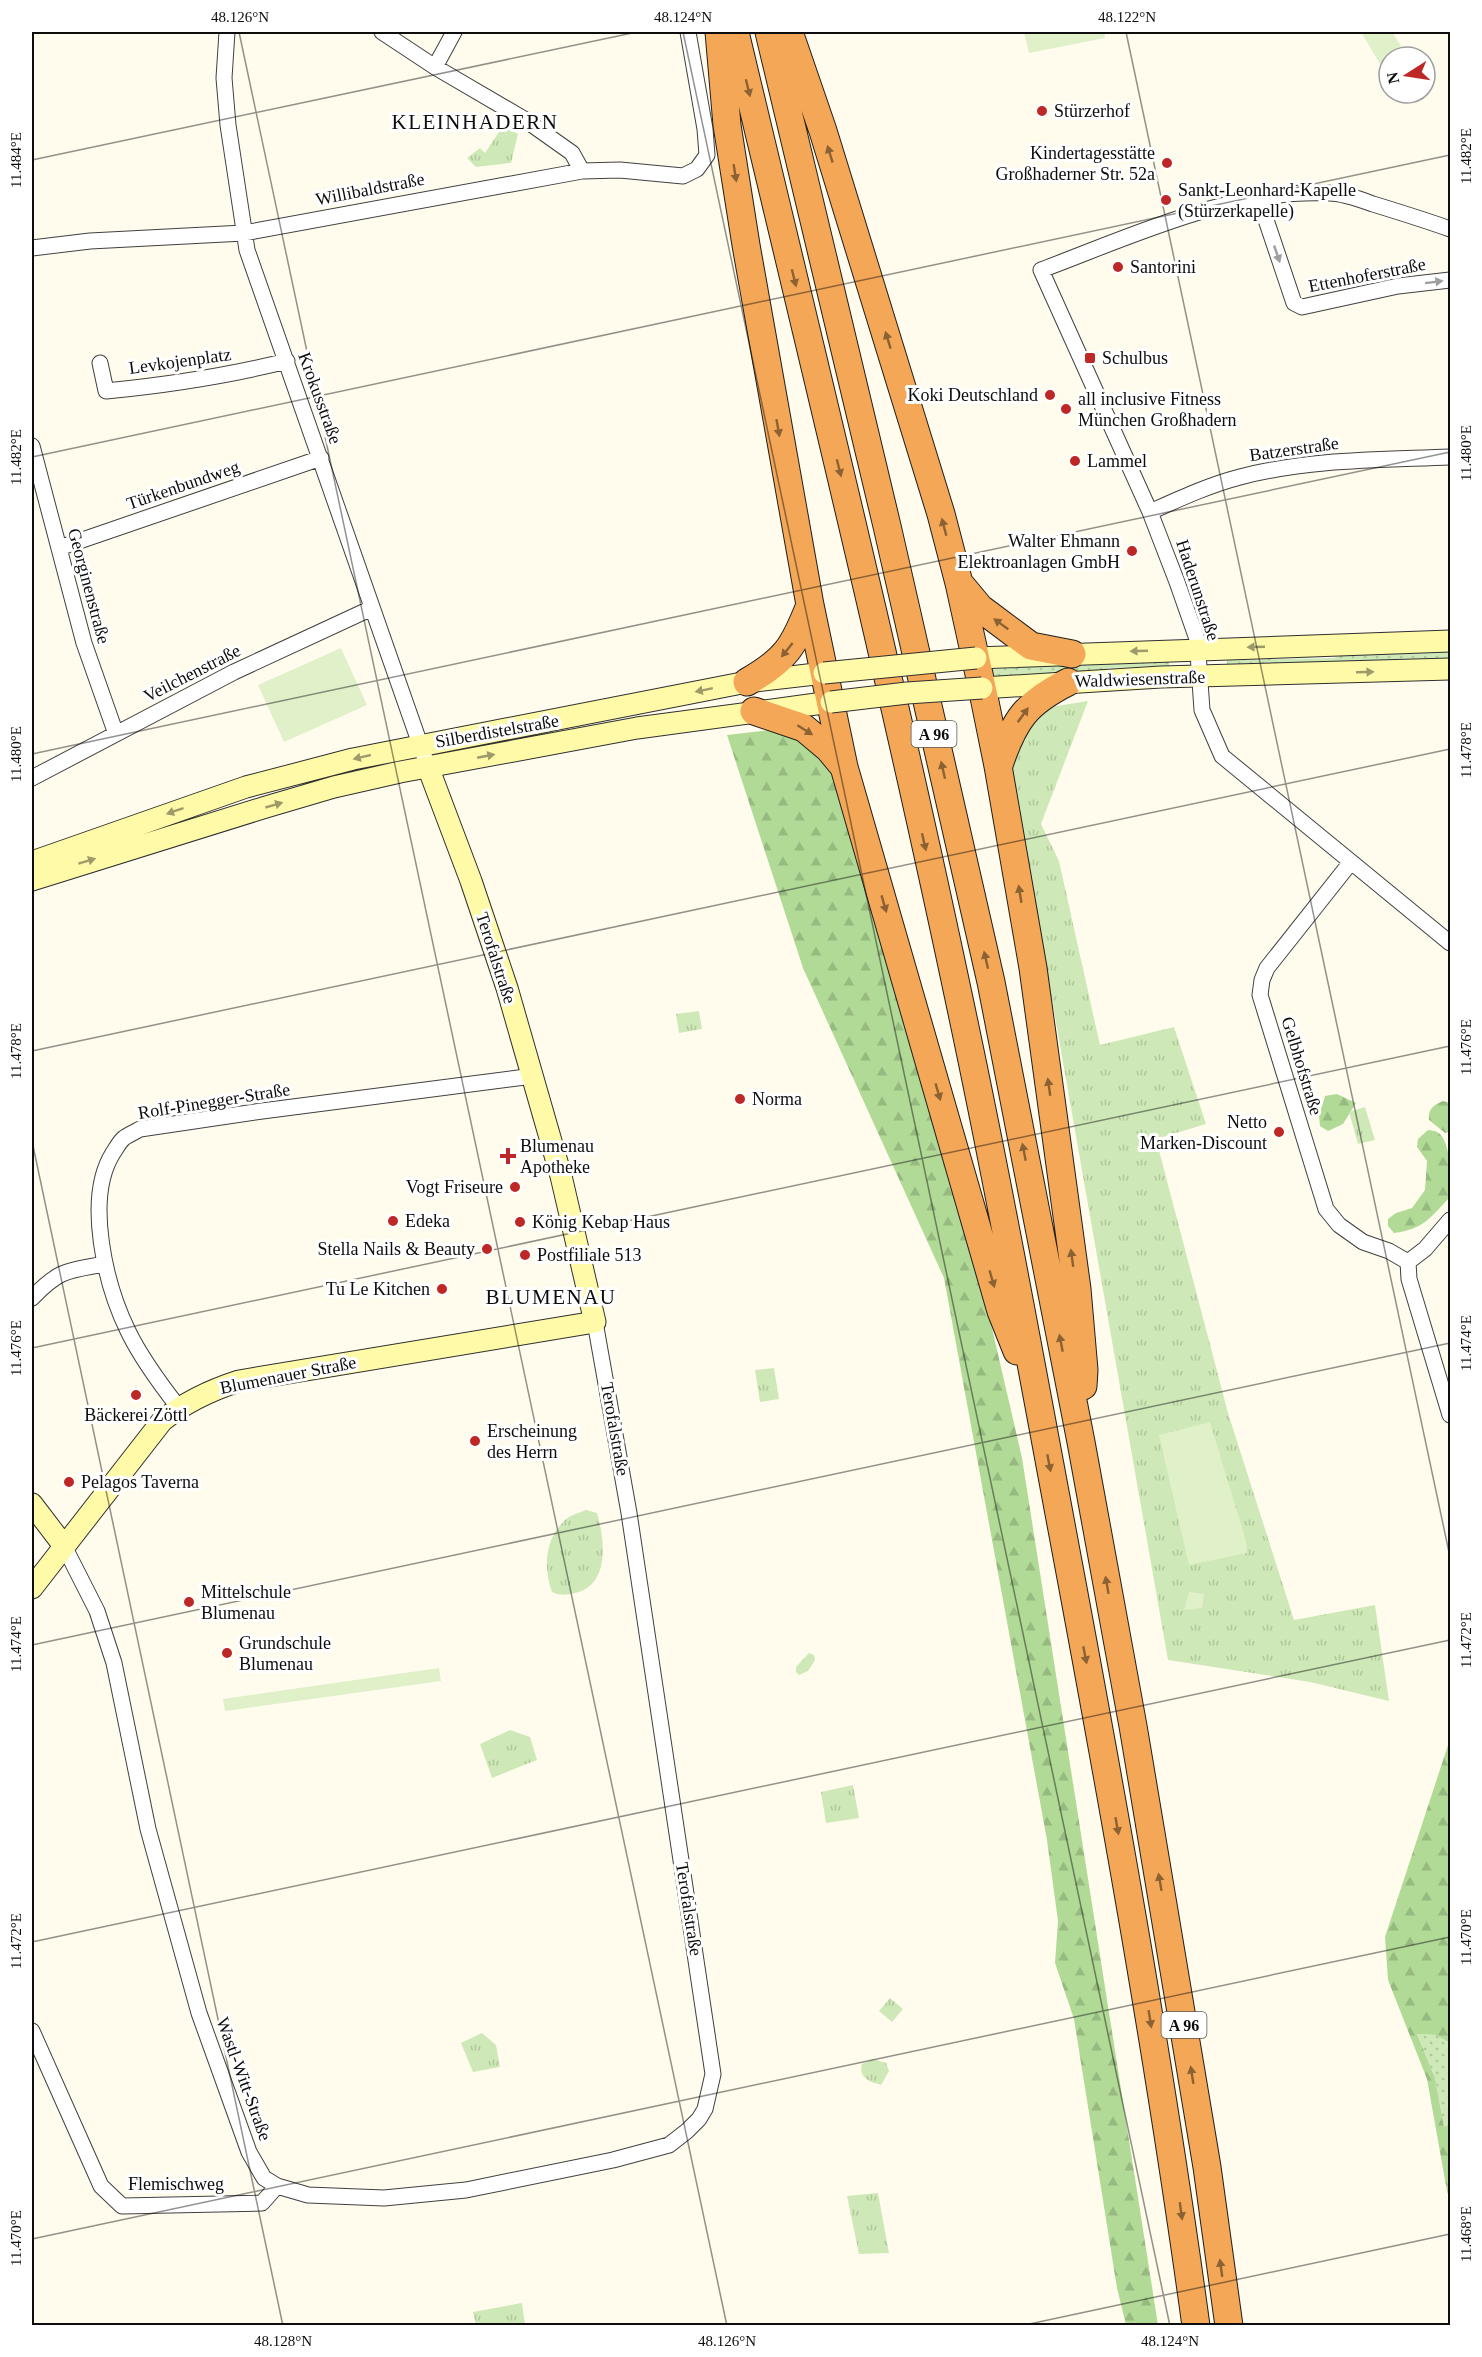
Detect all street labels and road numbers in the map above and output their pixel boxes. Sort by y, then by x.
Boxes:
street label: Willibaldstraße [314,169,426,209]
street label: Ettenhoferstraße [1307,254,1427,296]
street label: Levkojenplatz [128,344,232,378]
street label: Krokusstraße [294,349,346,447]
street label: Batzerstraße [1248,433,1340,465]
street label: Türkenbundweg [124,456,242,514]
street label: Georginenstraße [64,526,114,646]
street label: Haderunstraße [1172,537,1224,643]
street label: Veilchenstraße [140,640,244,706]
street label: Waldwiesenstraße [1074,667,1206,691]
street label: Silberdistelstraße [434,710,560,752]
road number: A 96 [912,721,956,747]
street label: Terofalstraße [472,910,520,1006]
street label: Gelbhofstraße [1278,1014,1326,1118]
street label: Rolf-Pinegger-Straße [137,1079,291,1123]
street label: Blumenauer Straße [218,1352,358,1398]
street label: Terofalstraße [597,1381,633,1477]
street label: Terofalstraße [672,1861,706,1957]
road number: A 96 [1162,2012,1206,2038]
street label: Wastl-Witt-Straße [212,2015,276,2143]
street label: Flemischweg [128,2174,224,2194]

